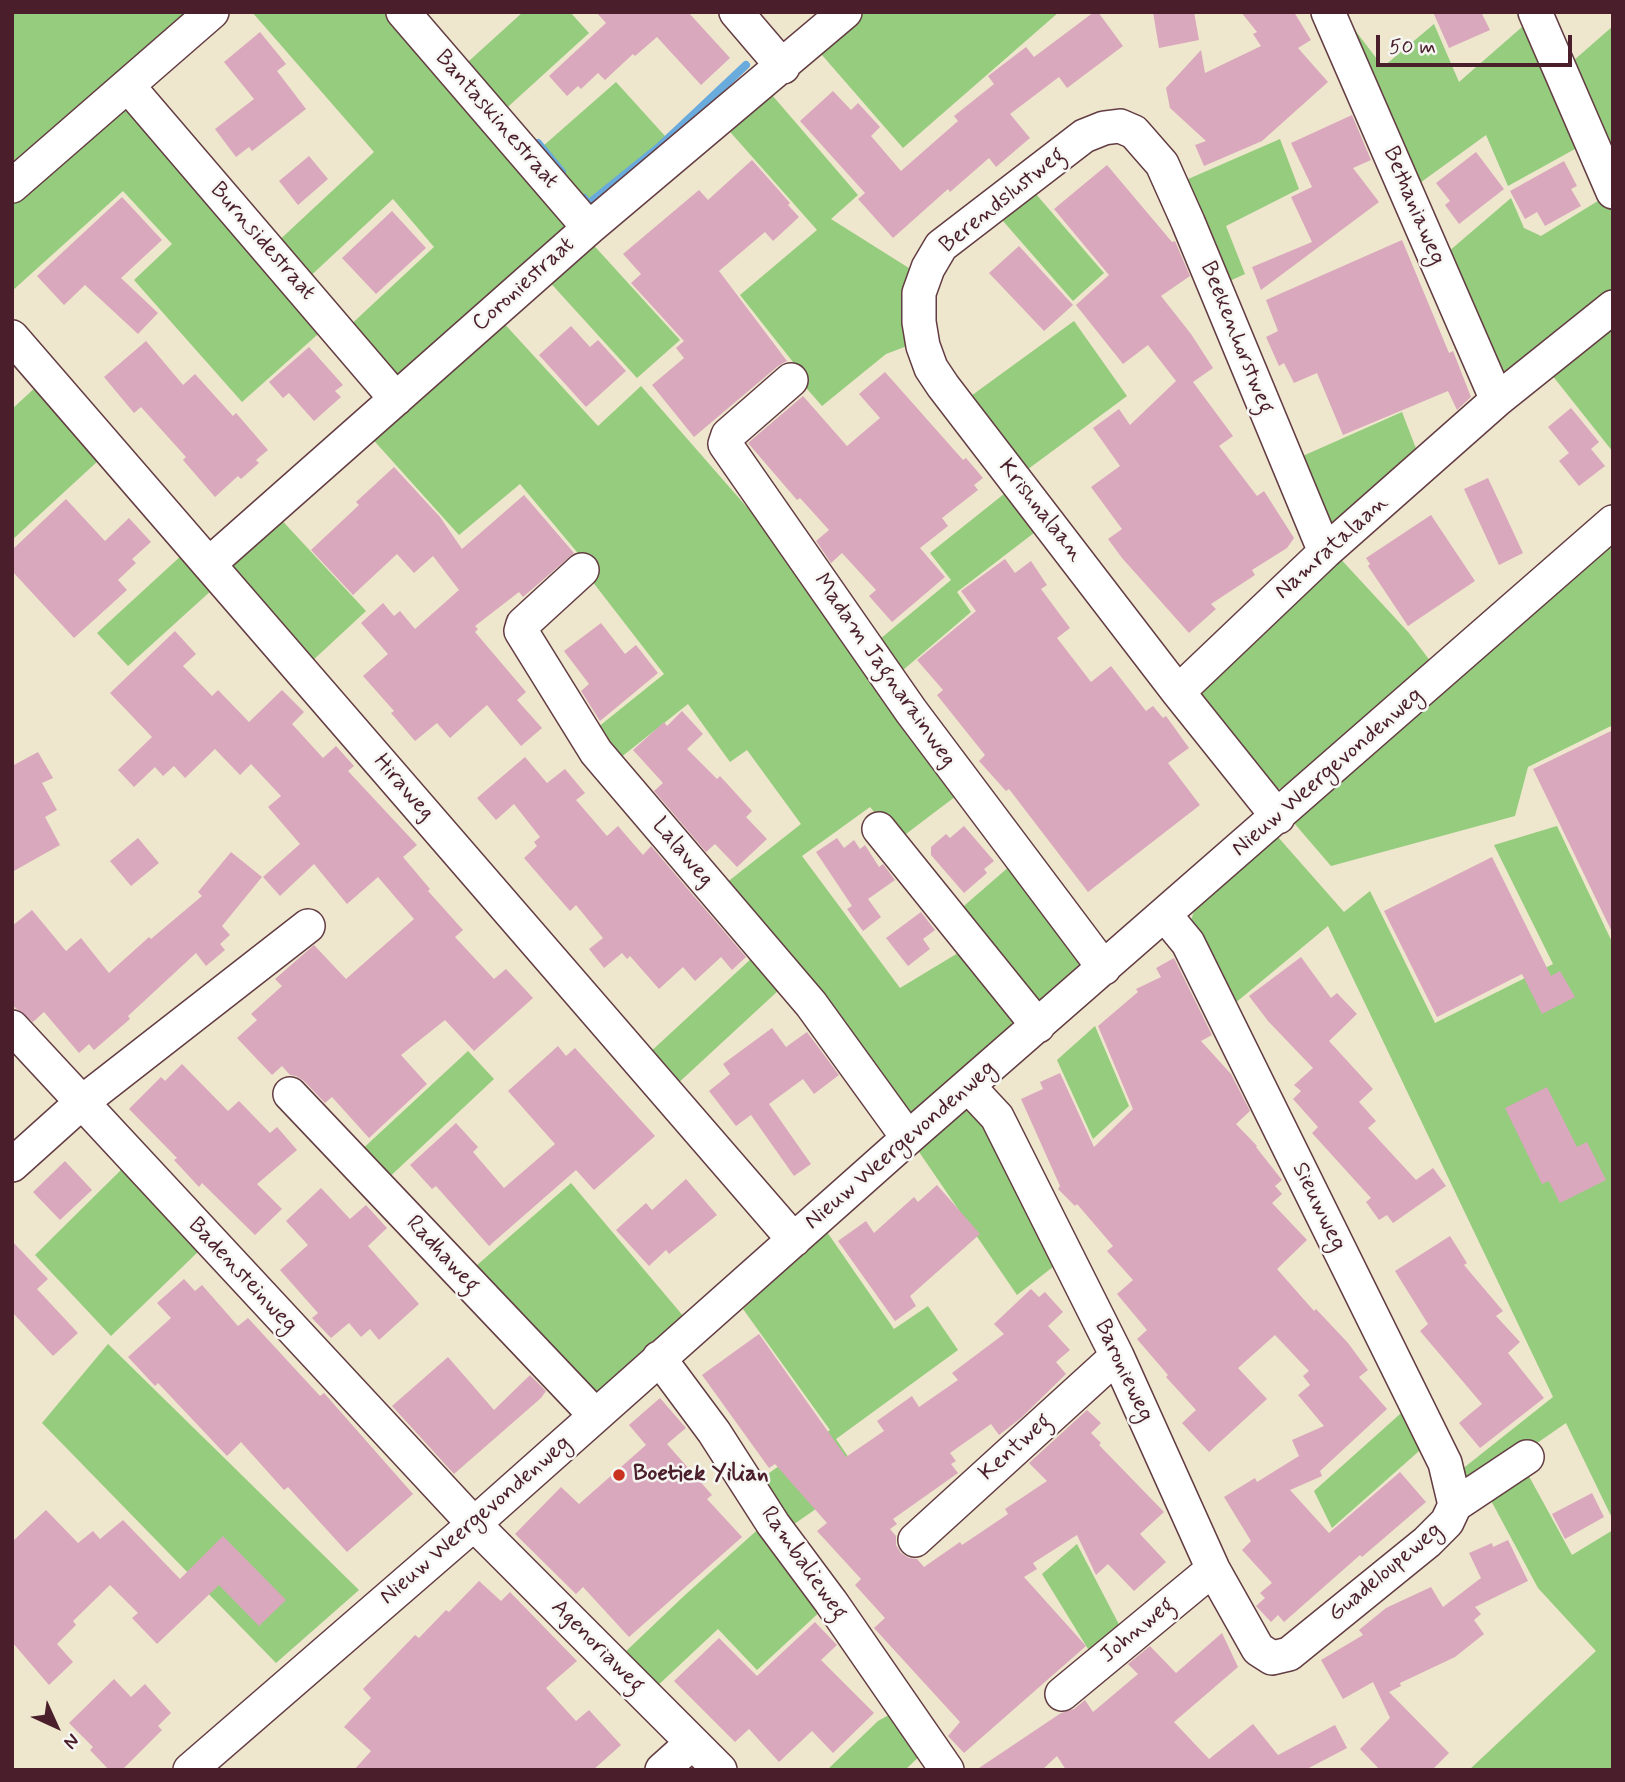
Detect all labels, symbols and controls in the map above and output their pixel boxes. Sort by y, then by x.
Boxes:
scale bar [1380,21,1576,65]
text: 50 m [1389,33,1436,61]
street label: Bantaskinestraat [428,45,564,195]
street label: Berendslustweg [935,142,1071,260]
street label: Bethaniaweg [1376,143,1450,269]
street label: Burnsidestraat [203,177,321,307]
street label: Coroniestraat [467,232,581,338]
street label: Beekenhorstweg [1193,258,1279,418]
street label: Krishnalaan [992,454,1088,568]
street label: Namratalaan [1270,490,1394,606]
street label: Madam Jagnarainweg [807,569,961,773]
street label: Nieuw Weergevondenweg [1227,683,1429,863]
street label: Hiraweg [367,749,439,827]
street label: Lalaweg [645,813,719,893]
street label: Nieuw Weergevondenweg [800,1056,1002,1236]
street label: Sieuwweg [1285,1158,1351,1256]
street label: Radhaweg [399,1210,485,1300]
street label: Badensteinweg [181,1213,303,1339]
street label: Baronieweg [1087,1316,1159,1426]
street label: Kentweg [974,1408,1058,1488]
street label: Nieuw Weergevondenweg [375,1431,577,1611]
place label: Boetiek Yilian [633,1461,769,1489]
marker: Boetiek Yilian [611,1467,627,1483]
street label: Rambalieweg [754,1502,852,1626]
street label: Guadeloupeweg [1324,1517,1448,1629]
street label: Johnweg [1095,1592,1181,1670]
street label: Agenoriaweg [544,1594,650,1700]
north arrow [21,1691,91,1761]
text: N [58,1728,85,1755]

